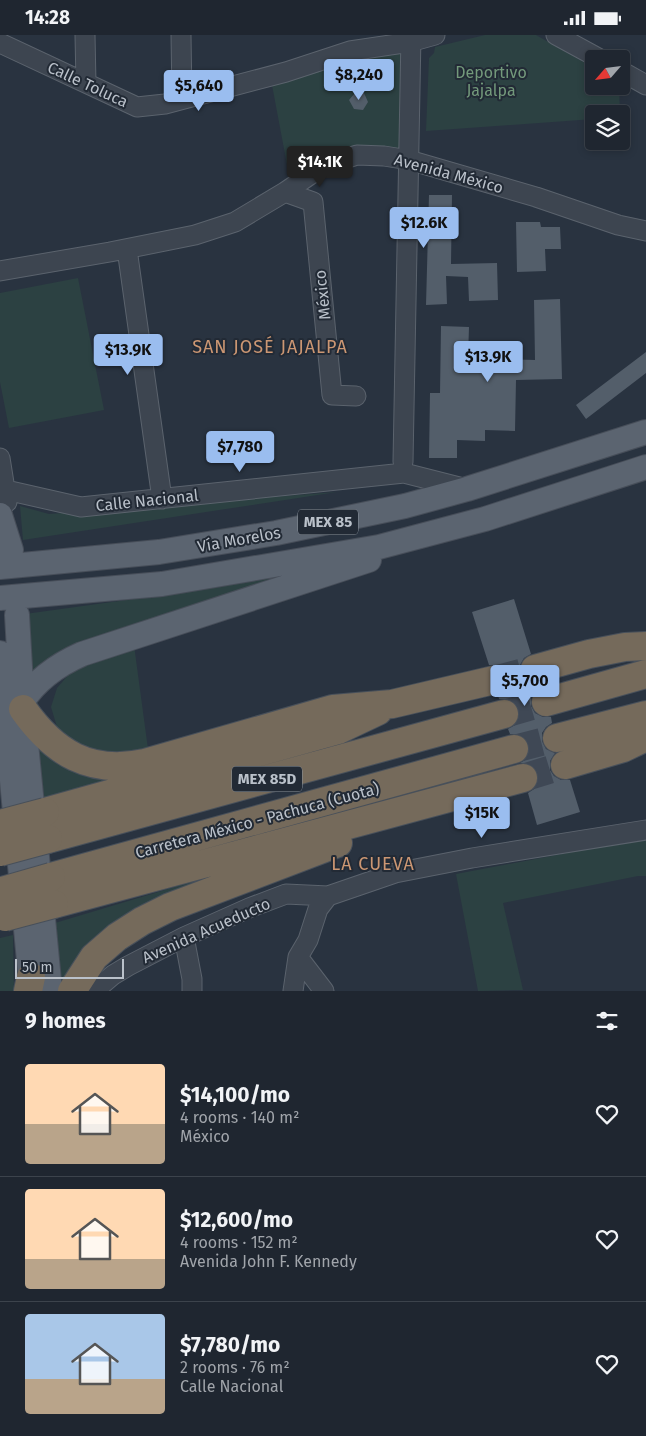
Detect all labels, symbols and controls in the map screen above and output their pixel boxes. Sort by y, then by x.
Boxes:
text: 14:28 [25,6,70,29]
north arrow [585,50,630,95]
map controls [585,50,630,150]
street label: Calle Toluca [45,58,131,111]
pin: $8,240 [318,58,400,101]
park label: Deportivo Jajalpa [455,63,527,100]
text: $8,240 [335,65,383,84]
pin: $5,640 [158,69,240,112]
text: $5,640 [175,76,223,95]
button: layers [585,105,630,150]
pin: $14.1K [279,145,361,188]
street label: Avenida México [392,150,505,197]
text: $14.1K [298,152,342,171]
pin: $12.6K [383,207,465,249]
text: $12.6K [401,213,447,232]
street label: México [310,269,335,321]
pin: $13.9K [87,333,169,376]
district label: SAN JOSÉ JAJALPA [192,335,348,358]
text: $13.9K [105,340,151,359]
pin: $13.9K [447,341,529,383]
text: $13.9K [465,347,511,366]
pin: $7,780 [199,431,281,473]
text: $7,780 [217,437,263,456]
street label: Calle Nacional [95,486,200,515]
road number: MEX 85 [298,509,358,535]
street label: Vía Morelos [196,523,282,556]
pin: $5,700 [484,665,566,707]
text: $5,700 [501,671,549,690]
road number: MEX 85D [232,767,302,791]
street label: Carretera México - Pachuca (Cuota) [133,779,381,862]
pin: $15K [452,797,512,839]
text: $15K [465,803,499,822]
district label: LA CUEVA [331,853,415,875]
street label: Avenida Acueducto [139,894,273,967]
scale bar [15,956,124,979]
text: 50 m [22,959,53,976]
icon: filters [593,1007,621,1035]
text: 9 homes [25,1008,106,1034]
text: $14,100/mo [180,1082,290,1108]
icon: home [65,1084,125,1144]
icon: heart [593,1100,621,1128]
text: 4 rooms · 140 m² [180,1108,299,1127]
text: México [180,1127,230,1146]
text: $12,600/mo [180,1207,293,1233]
icon: home [65,1209,125,1269]
icon: heart [593,1225,621,1253]
text: 4 rooms · 152 m² [180,1233,298,1252]
text: Avenida John F. Kennedy [180,1252,357,1271]
text: $7,780/mo [180,1332,280,1358]
icon: home [65,1334,125,1394]
icon: heart [593,1350,621,1378]
text: 2 rooms · 76 m² [180,1358,290,1377]
text: Calle Nacional [180,1377,283,1396]

